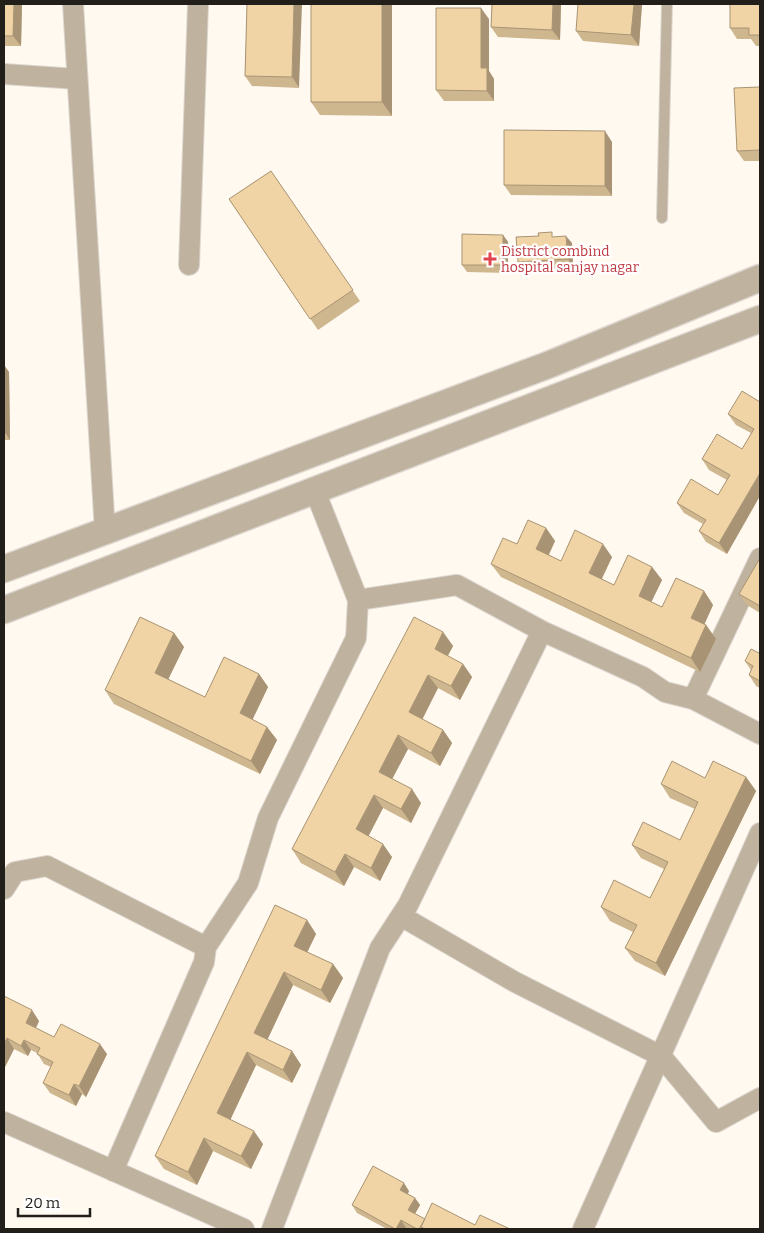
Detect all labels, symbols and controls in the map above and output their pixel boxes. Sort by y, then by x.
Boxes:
place label: District combind hospital sanjay nagar [501,243,639,276]
marker: District combind hospital sanjay nagar [483,252,497,266]
scale bar [18,1186,90,1218]
text: 20 m [25,1194,61,1212]

